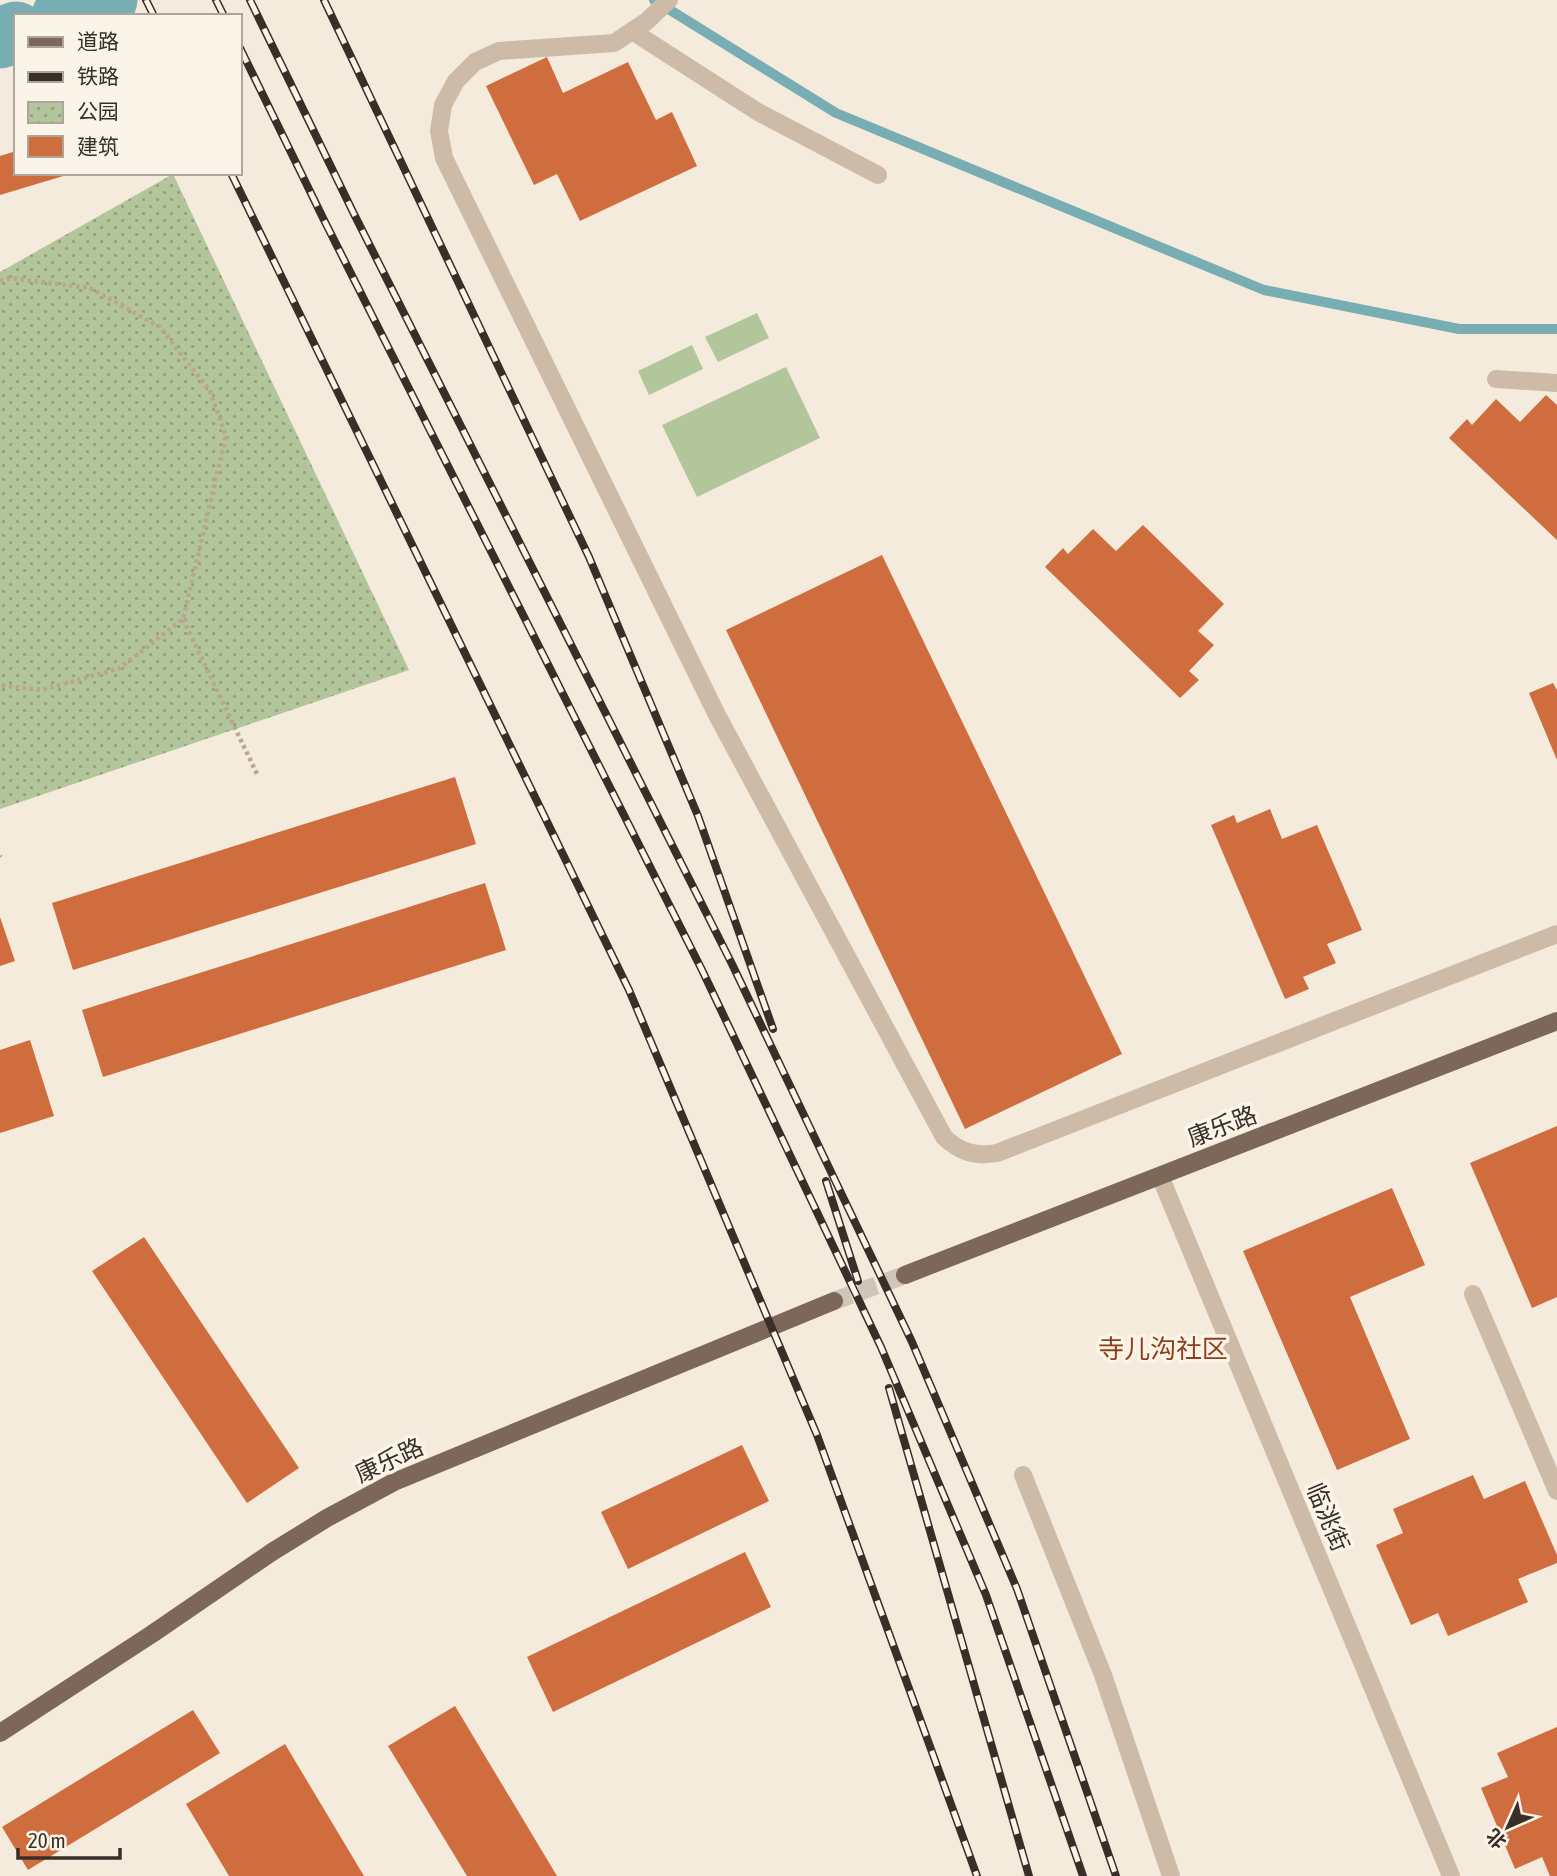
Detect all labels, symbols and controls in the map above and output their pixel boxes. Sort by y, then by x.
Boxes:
legend [14,14,242,175]
text: 道路 [77,29,119,53]
text: 铁路 [77,64,119,88]
text: 公园 [77,99,119,123]
text: 建筑 [77,134,119,158]
street label: 康乐路 [1184,1100,1260,1152]
district label: 寺儿沟社区 [1098,1334,1228,1364]
street label: 康乐路 [351,1433,427,1487]
street label: 临洮街 [1302,1479,1354,1555]
north arrow [1473,1792,1543,1862]
scale bar [18,1816,119,1860]
text: 北 [1481,1825,1510,1854]
text: 20 m [28,1828,66,1852]

